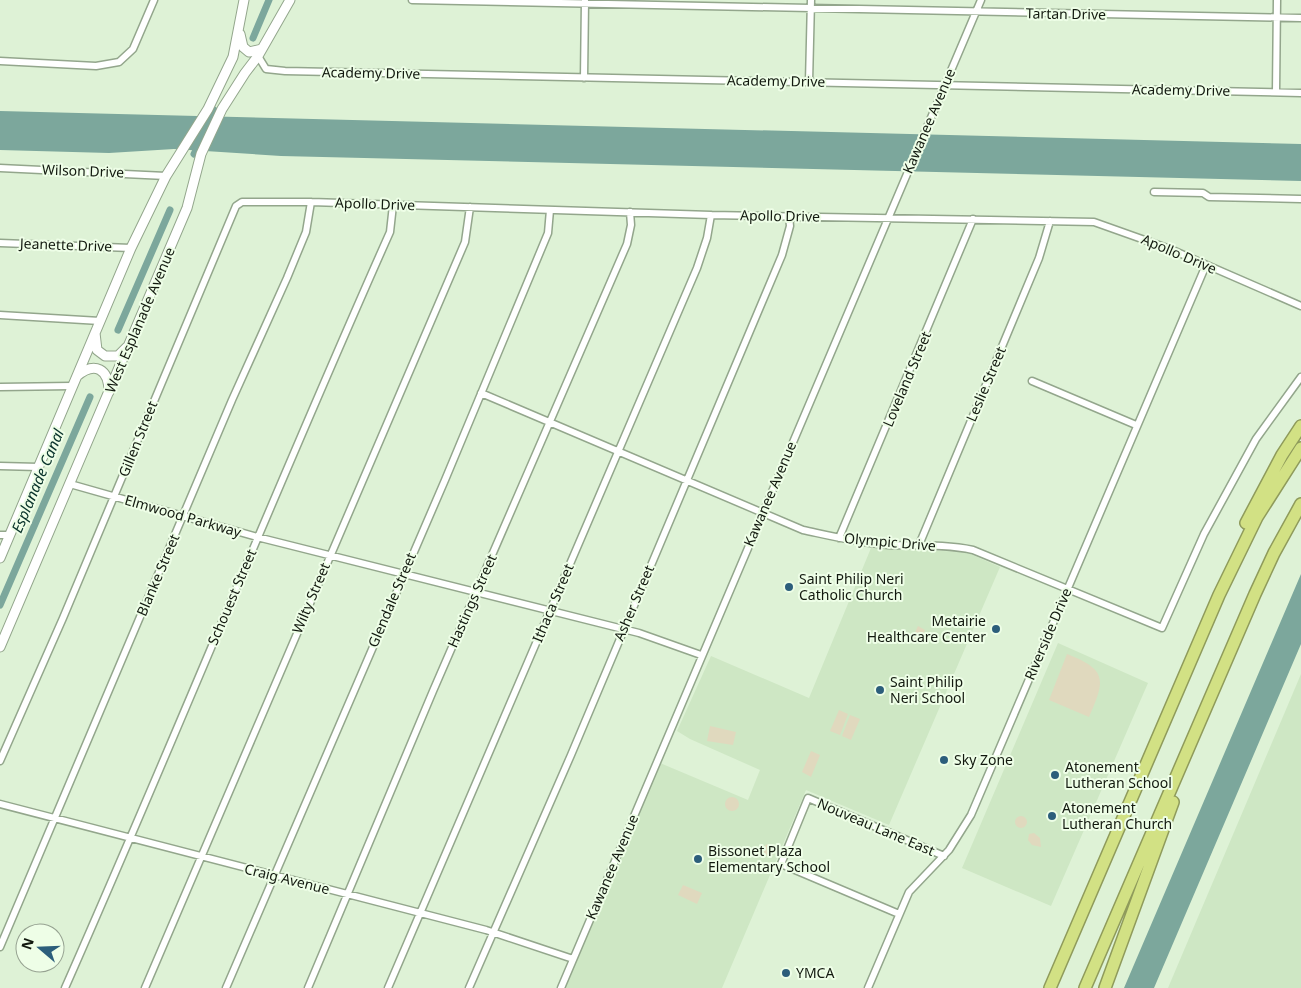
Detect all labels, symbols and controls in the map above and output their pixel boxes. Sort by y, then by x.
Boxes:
street label: Tartan Drive [1026,3,1106,24]
street label: Academy Drive [322,62,421,83]
street label: Kawanee Avenue [898,65,959,176]
street label: Academy Drive [727,70,826,91]
street label: Academy Drive [1132,79,1231,100]
street label: Wilson Drive [42,160,125,181]
street label: Apollo Drive [335,193,415,214]
street label: Apollo Drive [740,205,820,226]
street label: Apollo Drive [1139,229,1220,278]
street label: Jeanette Drive [18,233,113,256]
street label: West Esplanade Avenue [100,244,179,396]
street label: Loveland Street [878,328,935,429]
street label: Leslie Street [961,343,1010,424]
street label: Gillen Street [114,398,161,480]
water label: Esplanade Canal [6,425,68,536]
street label: Kawanee Avenue [739,438,800,549]
street label: Elmwood Parkway [123,490,244,541]
street label: Olympic Drive [843,528,937,555]
street label: Blanke Street [132,531,183,619]
street label: Schouest Street [203,546,260,648]
street label: Glendale Street [363,550,420,650]
street label: Hastings Street [442,551,501,650]
street label: Wilty Street [287,559,334,636]
street label: Ithaca Street [527,561,578,645]
street label: Asher Street [609,562,658,644]
place label: Saint Philip Neri Catholic Church [799,569,904,604]
marker: Saint Philip Neri Catholic Church [783,581,795,593]
street label: Riverside Drive [1020,585,1076,683]
place label: Metairie Healthcare Center [867,611,986,646]
marker: Metairie Healthcare Center [990,623,1002,635]
place label: Saint Philip Neri School [890,672,965,707]
marker: Saint Philip Neri School [874,684,886,696]
place label: Sky Zone [954,750,1013,769]
marker: Sky Zone [938,754,950,766]
place label: Atonement Lutheran School [1065,757,1172,792]
marker: Atonement Lutheran School [1049,769,1061,781]
street label: Nouveau Lane East [815,793,938,860]
place label: Atonement Lutheran Church [1062,798,1172,833]
marker: Atonement Lutheran Church [1046,810,1058,822]
street label: Kawanee Avenue [581,811,642,922]
place label: Bissonet Plaza Elementary School [708,841,830,876]
marker: Bissonet Plaza Elementary School [692,853,704,865]
street label: Craig Avenue [243,859,332,898]
north arrow [15,923,65,973]
text: N [16,935,38,952]
place label: YMCA [796,963,834,982]
marker: YMCA [780,967,792,979]

